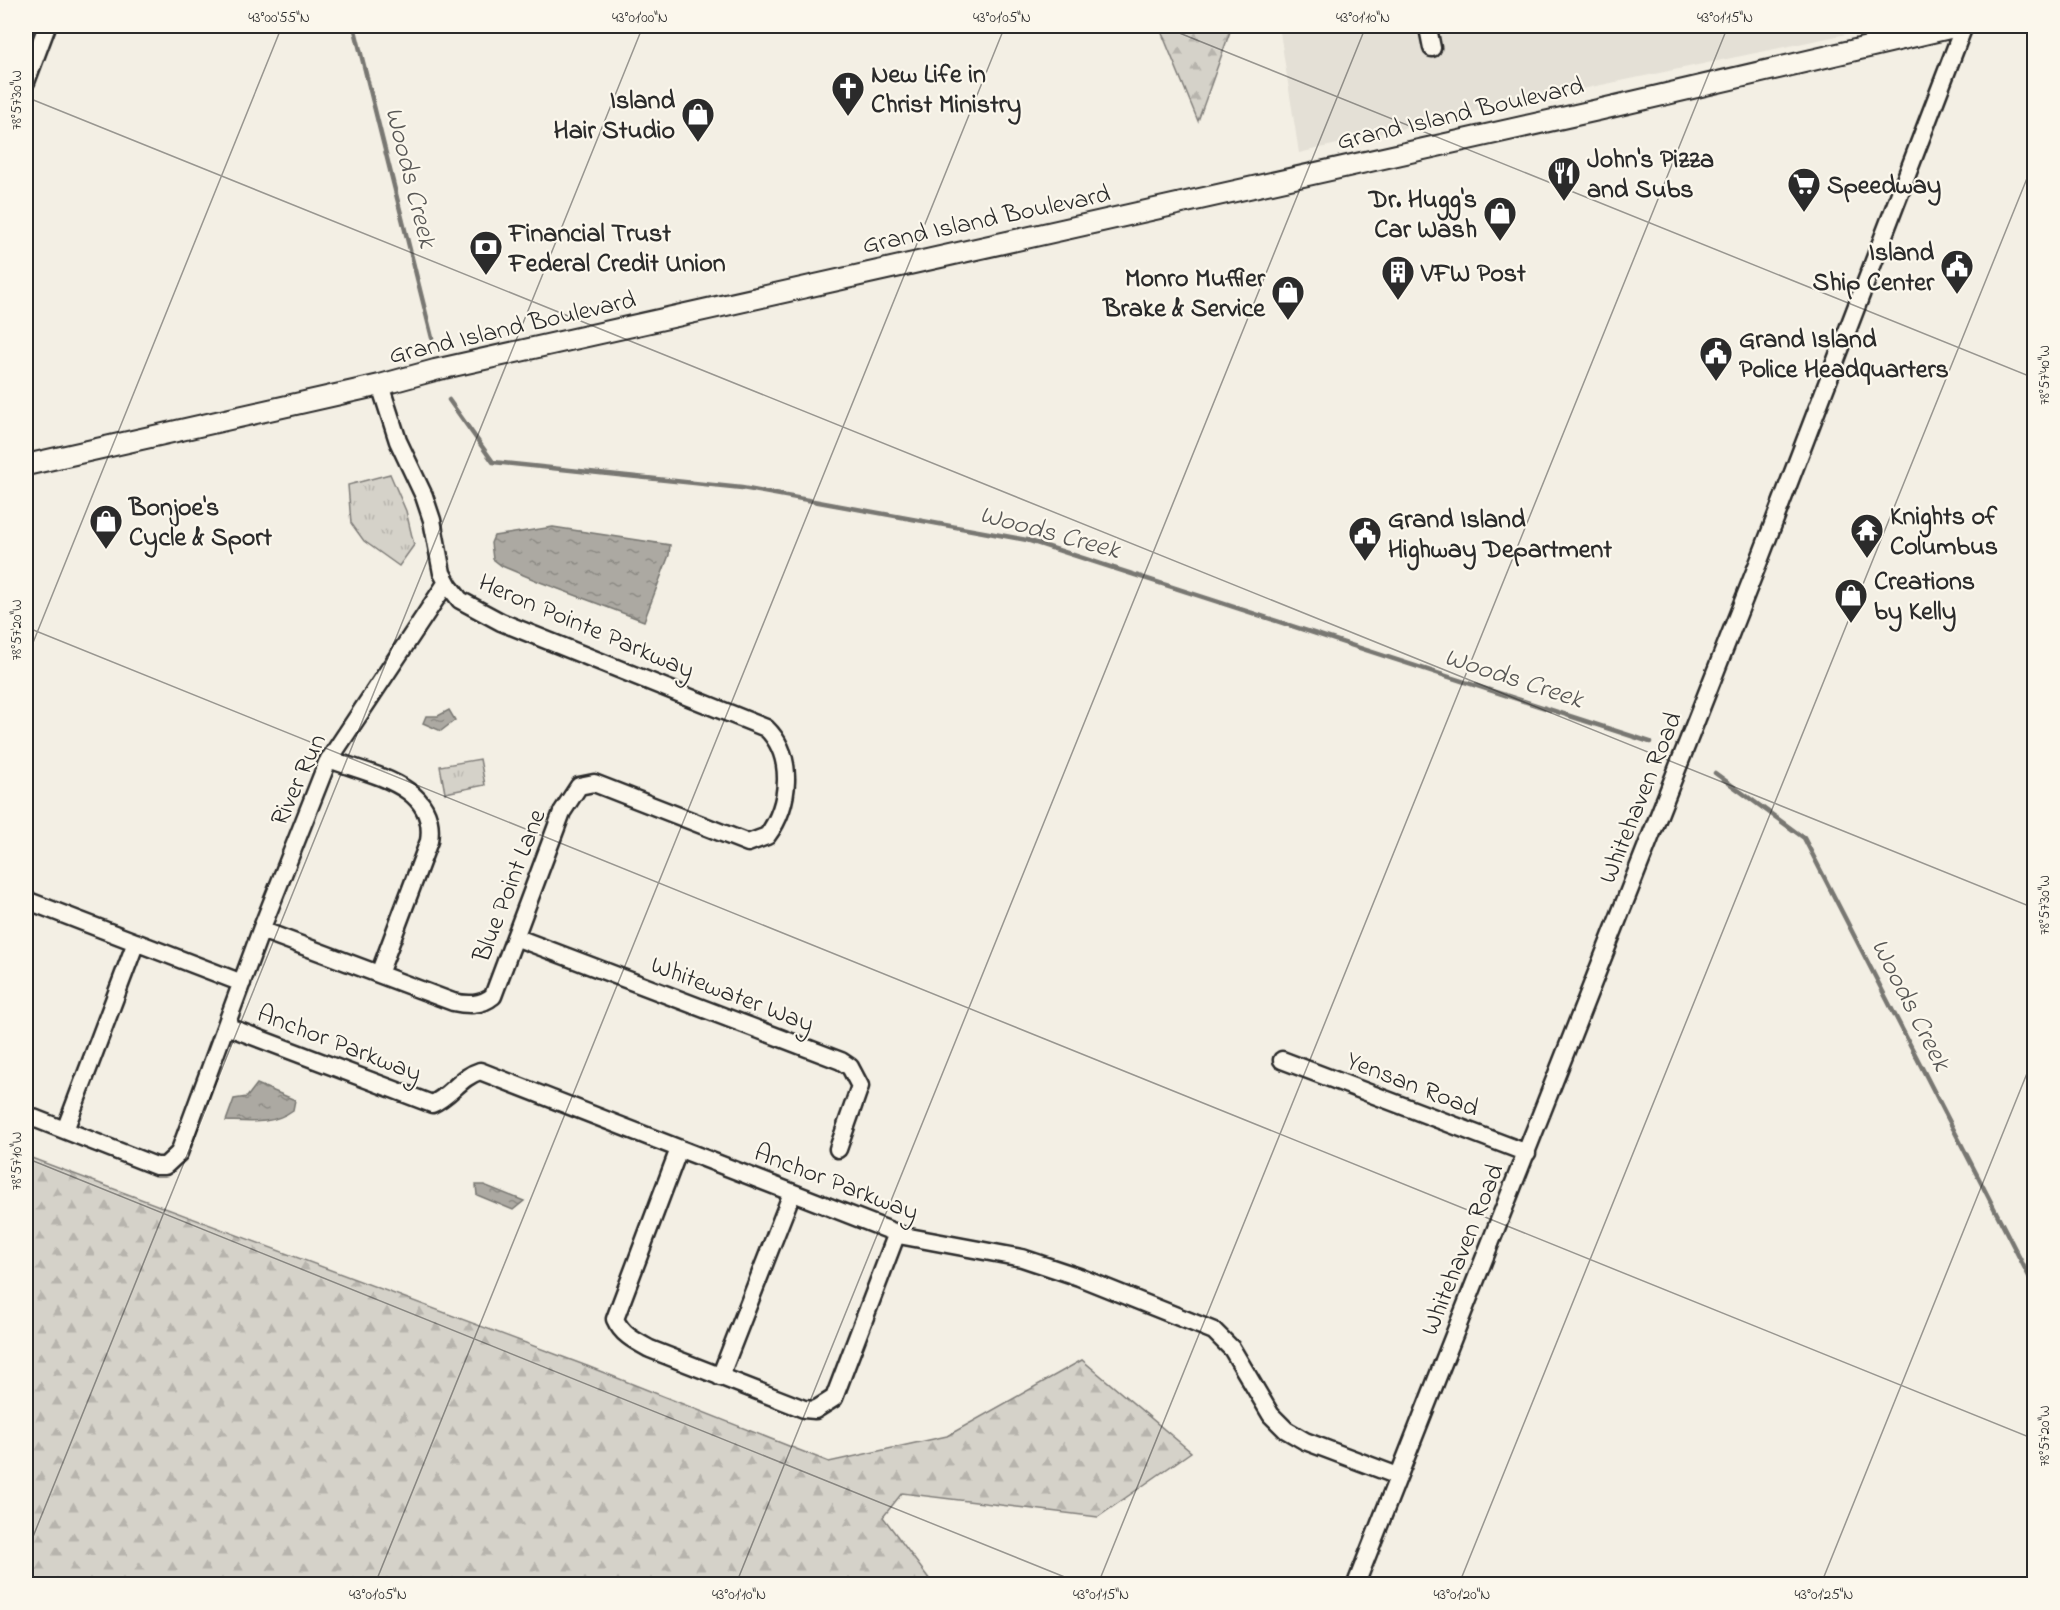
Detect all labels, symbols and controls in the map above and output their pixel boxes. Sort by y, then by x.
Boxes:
text: 43°00'55"N [248,7,310,29]
text: 43°01'00"N [612,7,668,29]
text: 43°01'05"N [973,7,1031,29]
text: 43°01'10"N [1336,7,1390,29]
text: 43°01'15"N [1697,7,1753,29]
place label: New Life in Christ Ministry [871,57,1021,125]
street label: Grand Island Boulevard [1333,68,1588,162]
text: 78°57'30"W [6,70,28,130]
church icon: New Life in Christ Ministry [830,70,866,117]
place label: Island Hair Studio [554,83,675,151]
shop icon: Island Hair Studio [680,96,716,143]
water label: Woods Creek [373,103,446,253]
place label: John's Pizza and Subs [1587,142,1714,210]
restaurant icon: John's Pizza and Subs [1546,155,1582,202]
supermarket icon: Speedway [1786,166,1822,213]
place label: Speedway [1827,168,1941,206]
street label: Grand Island Boulevard [859,176,1114,266]
place label: Dr. Hugg's Car Wash [1368,182,1477,250]
shop icon: Dr. Hugg's Car Wash [1482,195,1518,242]
place label: Financial Trust Federal Credit Union [507,216,726,284]
bank icon: Financial Trust Federal Credit Union [468,229,504,276]
place label: Island Ship Center [1812,235,1935,303]
public building icon: Island Ship Center [1939,248,1975,295]
building icon: VFW Post [1380,254,1416,301]
place label: VFW Post [1420,256,1526,294]
place label: Monro Muffler Brake & Service [1102,261,1266,329]
shop icon: Monro Muffler Brake & Service [1270,274,1306,321]
street label: Grand Island Boulevard [385,282,640,376]
place label: Grand Island Police Headquarters [1739,322,1949,390]
public building icon: Grand Island Police Headquarters [1698,335,1734,382]
text: 78°57'40"W [2034,345,2056,405]
place label: Bonjoe's Cycle & Sport [128,490,272,558]
water label: Woods Creek [975,496,1125,571]
place label: Knights of Columbus [1890,499,1998,567]
place label: Grand Island Highway Department [1388,502,1612,571]
shop icon: Bonjoe's Cycle & Sport [88,503,124,550]
temple icon: Knights of Columbus [1849,512,1885,559]
public building icon: Grand Island Highway Department [1347,515,1383,562]
place label: Creations by Kelly [1874,564,1975,632]
street label: Heron Pointe Parkway [472,565,700,690]
shop icon: Creations by Kelly [1833,577,1869,624]
text: 78°57'20"W [6,599,28,661]
water label: Woods Creek [1439,639,1589,721]
street label: Whitehaven Road [1590,706,1694,890]
street label: River Run [262,728,338,833]
street label: Blue Point Lane [464,804,558,969]
text: 78°57'30"W [2034,875,2056,935]
water label: Woods Creek [1860,932,1960,1079]
street label: Whitewater Way [645,947,819,1044]
street label: Anchor Parkway [251,996,427,1094]
street label: Yensan Road [1340,1043,1484,1129]
text: 78°57'10"W [6,1132,28,1190]
street label: Anchor Parkway [748,1135,924,1233]
street label: Whitehaven Road [1412,1158,1516,1342]
text: 78°57'20"W [2034,1405,2056,1467]
text: 43°01'05"N [349,1584,407,1606]
text: 43°01'10"N [712,1584,766,1606]
text: 43°01'15"N [1073,1584,1129,1606]
text: 43°01'20"N [1434,1584,1490,1606]
text: 43°01'25"N [1795,1584,1853,1606]

